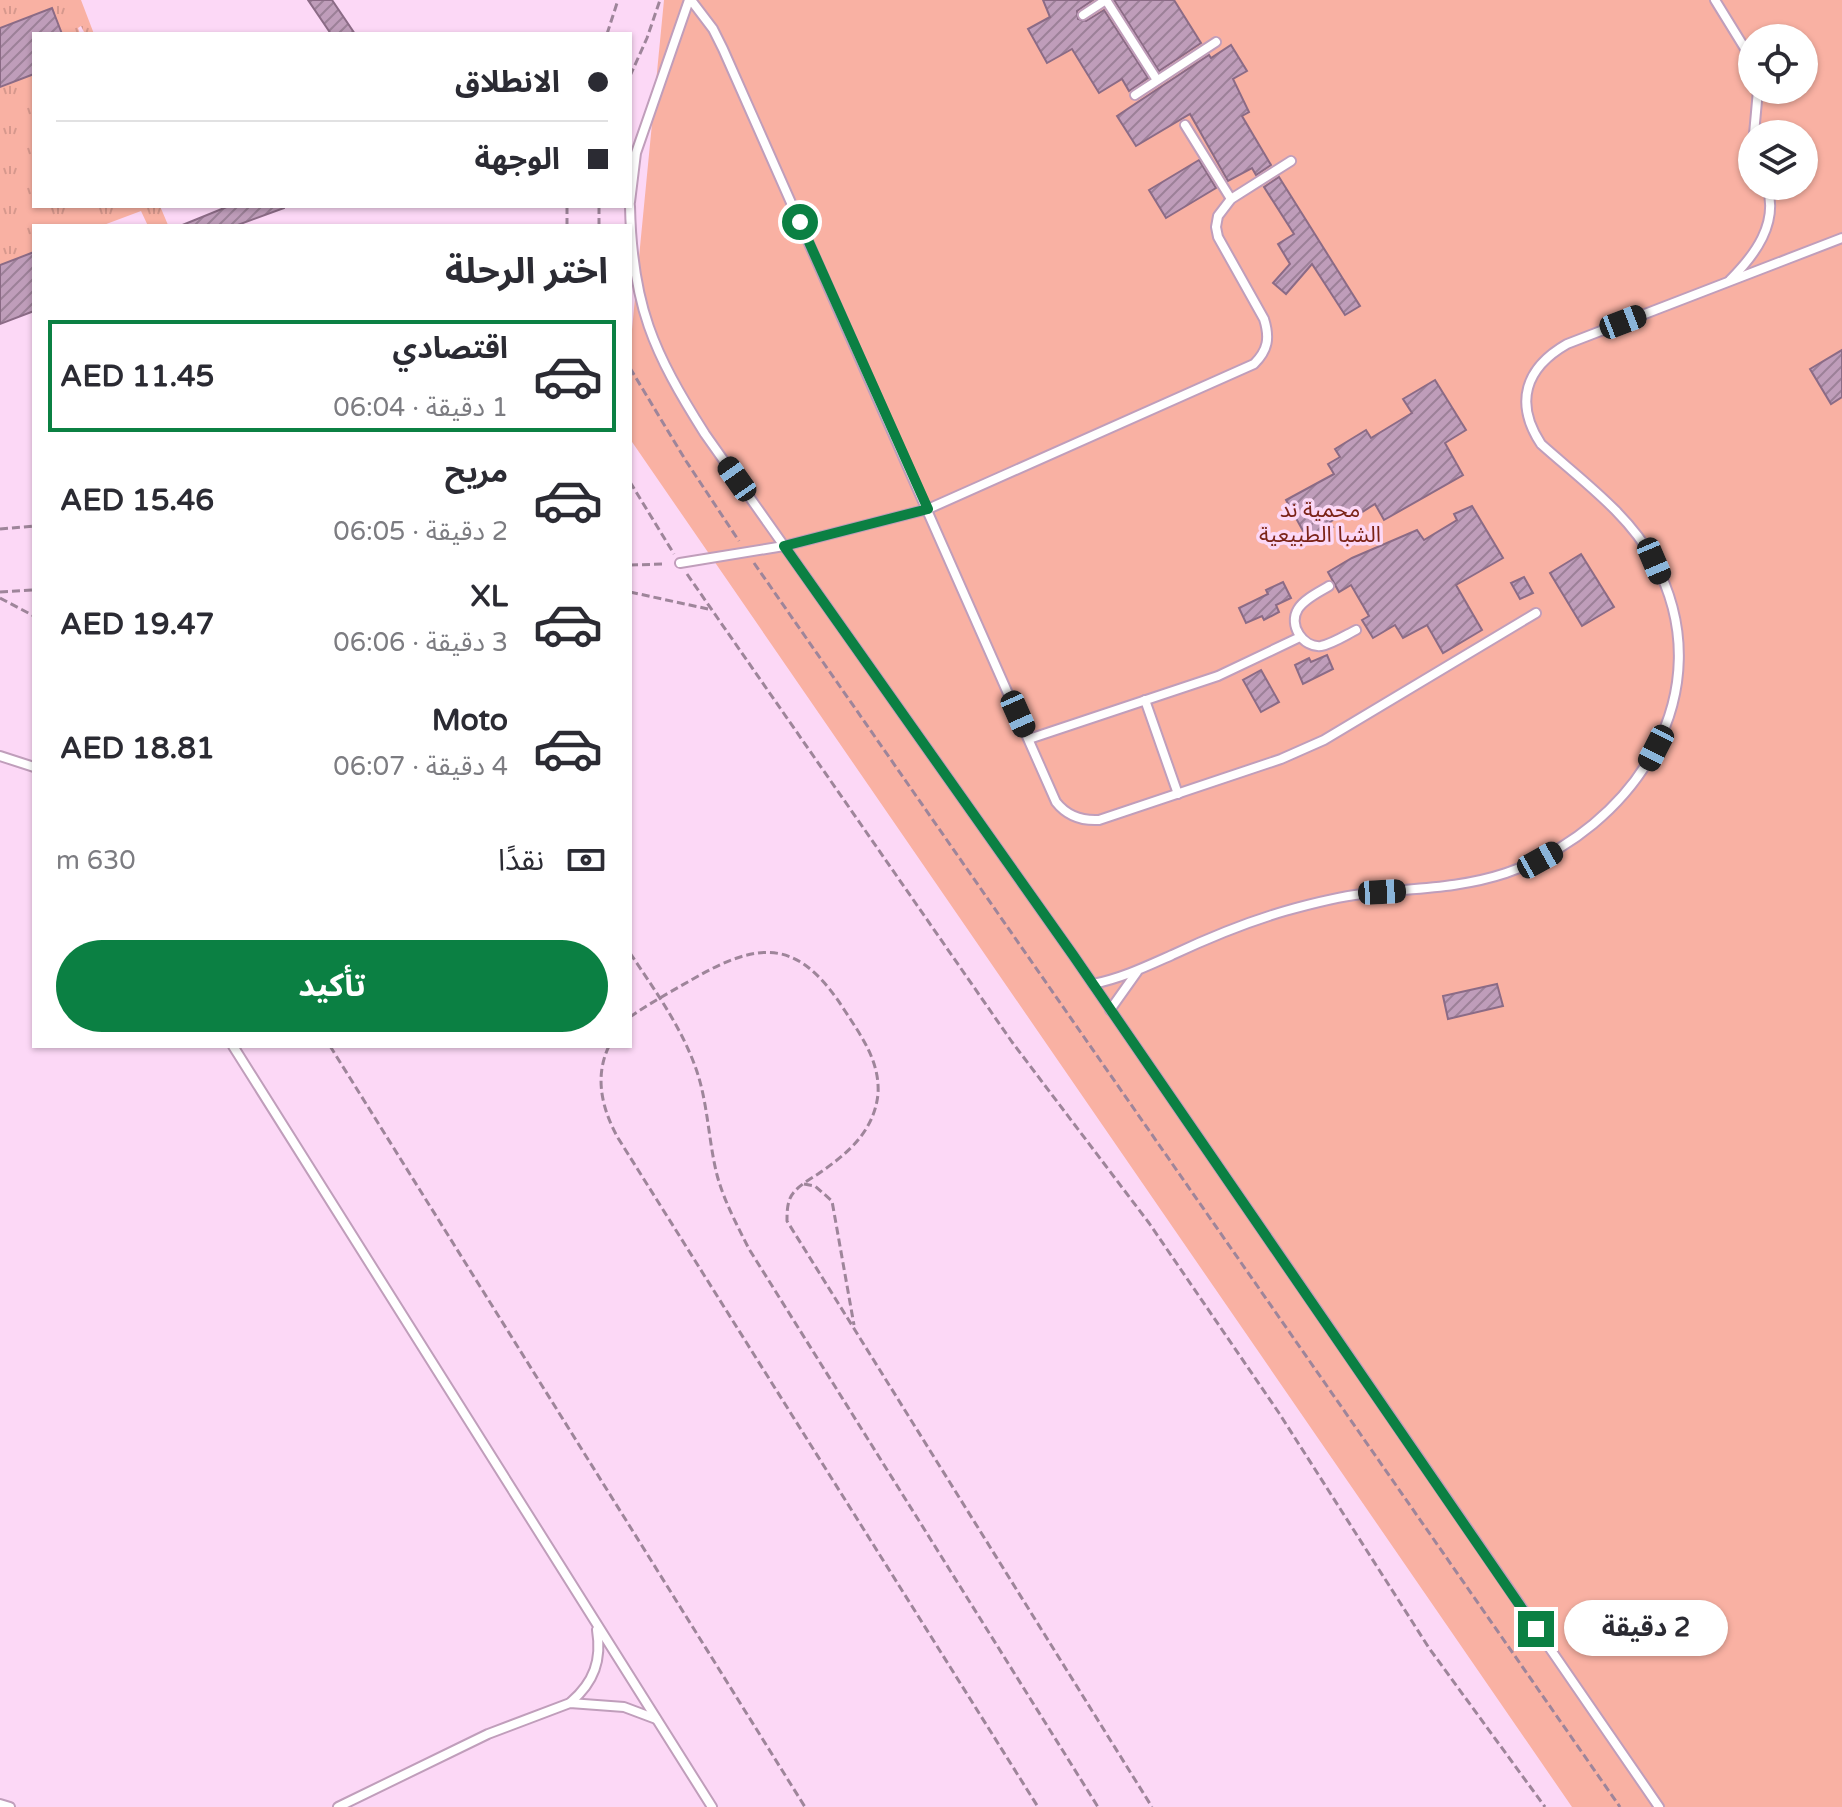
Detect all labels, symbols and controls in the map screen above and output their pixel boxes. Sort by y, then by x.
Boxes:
map controls [1738,24,1818,200]
button: locate [1738,24,1818,104]
text: الانطلاق [455,64,560,101]
button: layers [1738,120,1818,200]
text: الوجهة [475,141,560,178]
route start [782,204,818,240]
text: اختر الرحلة [445,250,608,293]
car [1596,302,1650,342]
text: اقتصادي [393,330,508,367]
icon: car [532,340,604,412]
text: AED 11.45 [60,358,214,395]
text: 1 دقيقة · 06:04 [333,392,508,423]
car [713,452,761,506]
text: مريح [445,454,508,491]
icon: car [532,464,604,536]
text: AED 15.46 [60,482,214,519]
park label: محمية ند الشبا الطبيعية [1259,497,1381,548]
text: 2 دقيقة · 06:05 [333,516,508,547]
car [1634,534,1674,588]
text: XL [471,578,508,615]
icon: car [532,588,604,660]
text: AED 19.47 [60,606,214,643]
text: 3 دقيقة · 06:06 [333,627,508,658]
car [997,687,1039,741]
text: Moto [432,702,508,739]
icon: car [532,712,604,784]
car [1634,721,1678,775]
text: AED 18.81 [60,730,215,767]
text: 4 دقيقة · 06:07 [333,751,508,782]
icon: cash [564,838,608,882]
car [1513,838,1567,882]
text: نقدًا [498,842,544,879]
text: 630 m [56,845,136,876]
car [1357,879,1407,905]
button: تأكيد [56,940,608,1032]
callout: 2 دقيقة [1564,1601,1728,1657]
route end [1518,1611,1554,1647]
text: 2 دقيقة [1602,1612,1690,1643]

